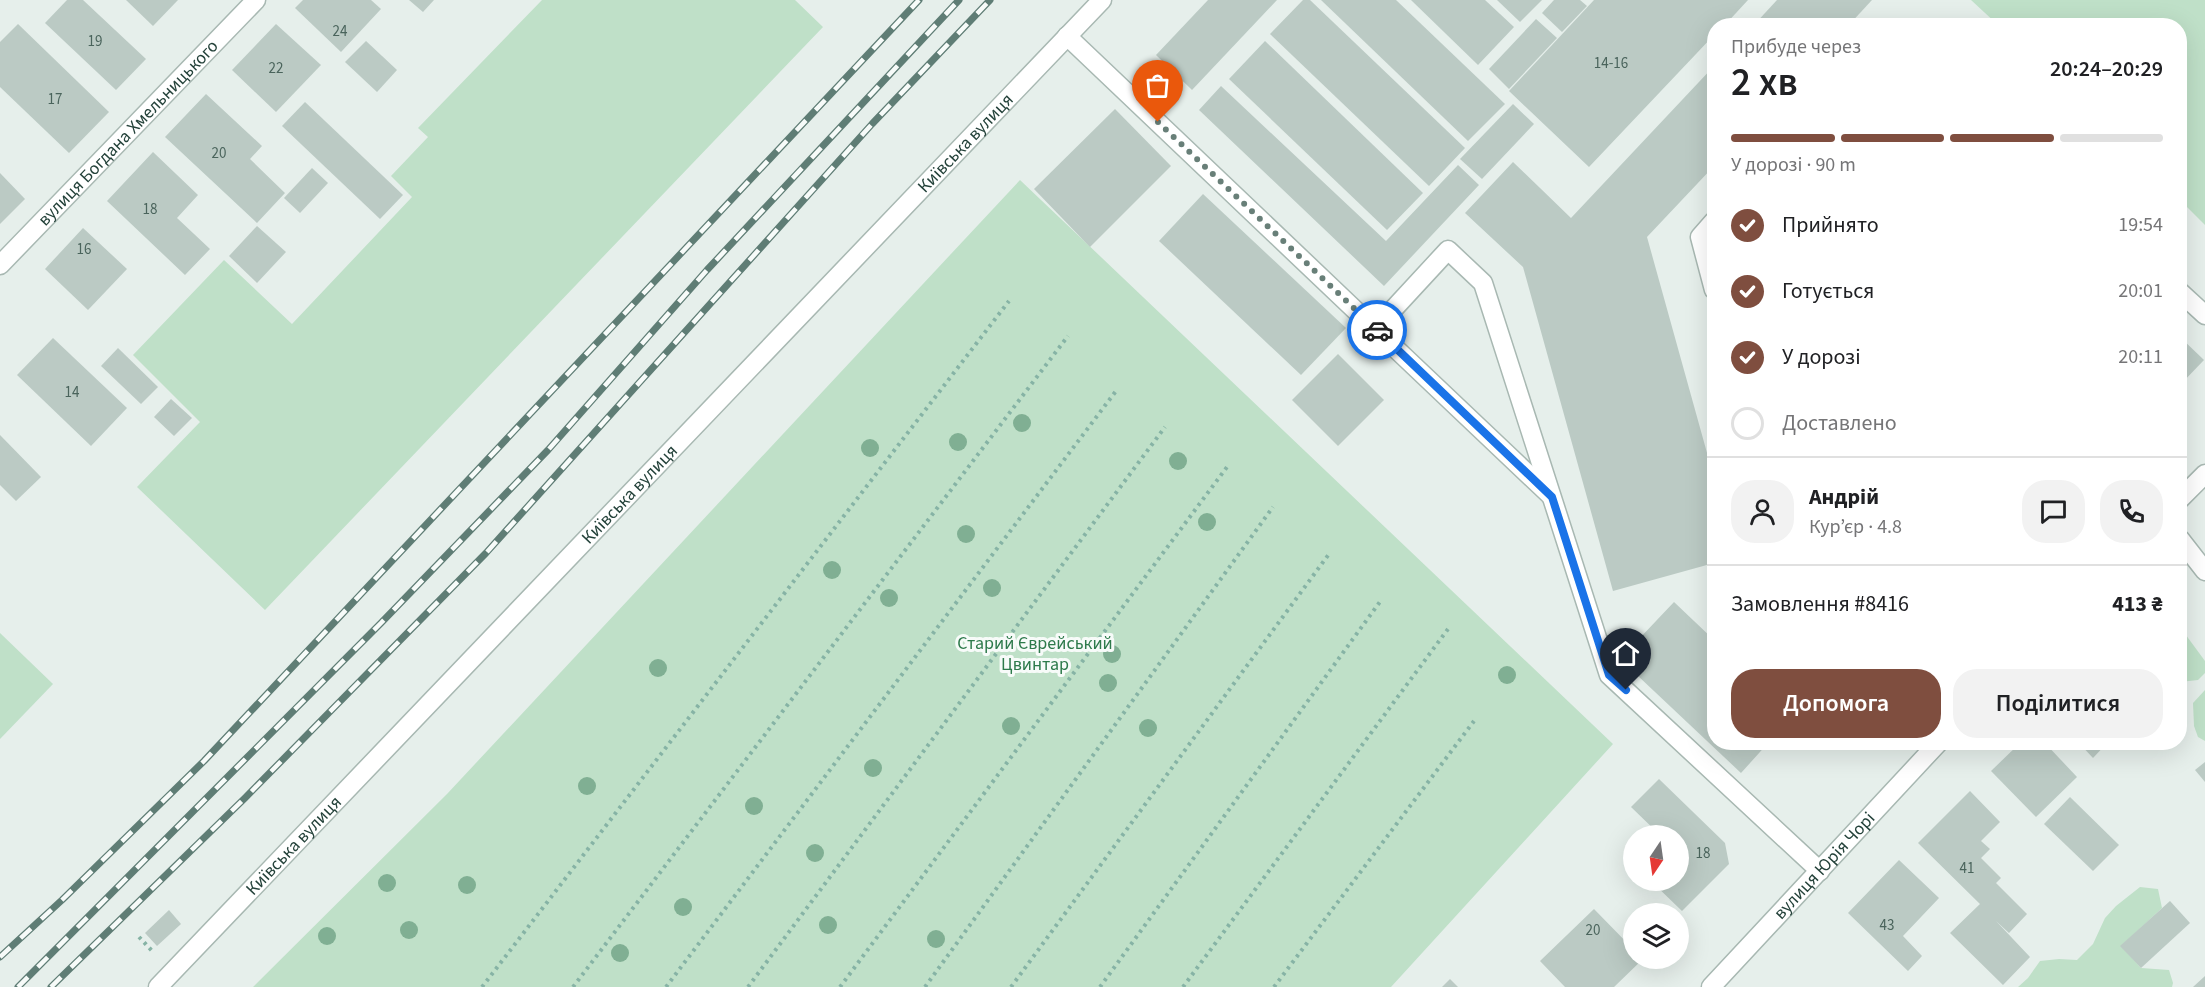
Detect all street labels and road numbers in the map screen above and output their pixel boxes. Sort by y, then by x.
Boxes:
street label: вулиця Богдана Хмельницького [32,34,224,232]
street label: Київська вулиця [912,88,1019,199]
street label: Київська вулиця [576,439,683,550]
street label: Київська вулиця [240,790,347,901]
street label: вулиця Юрія Чорі [1768,807,1881,925]

